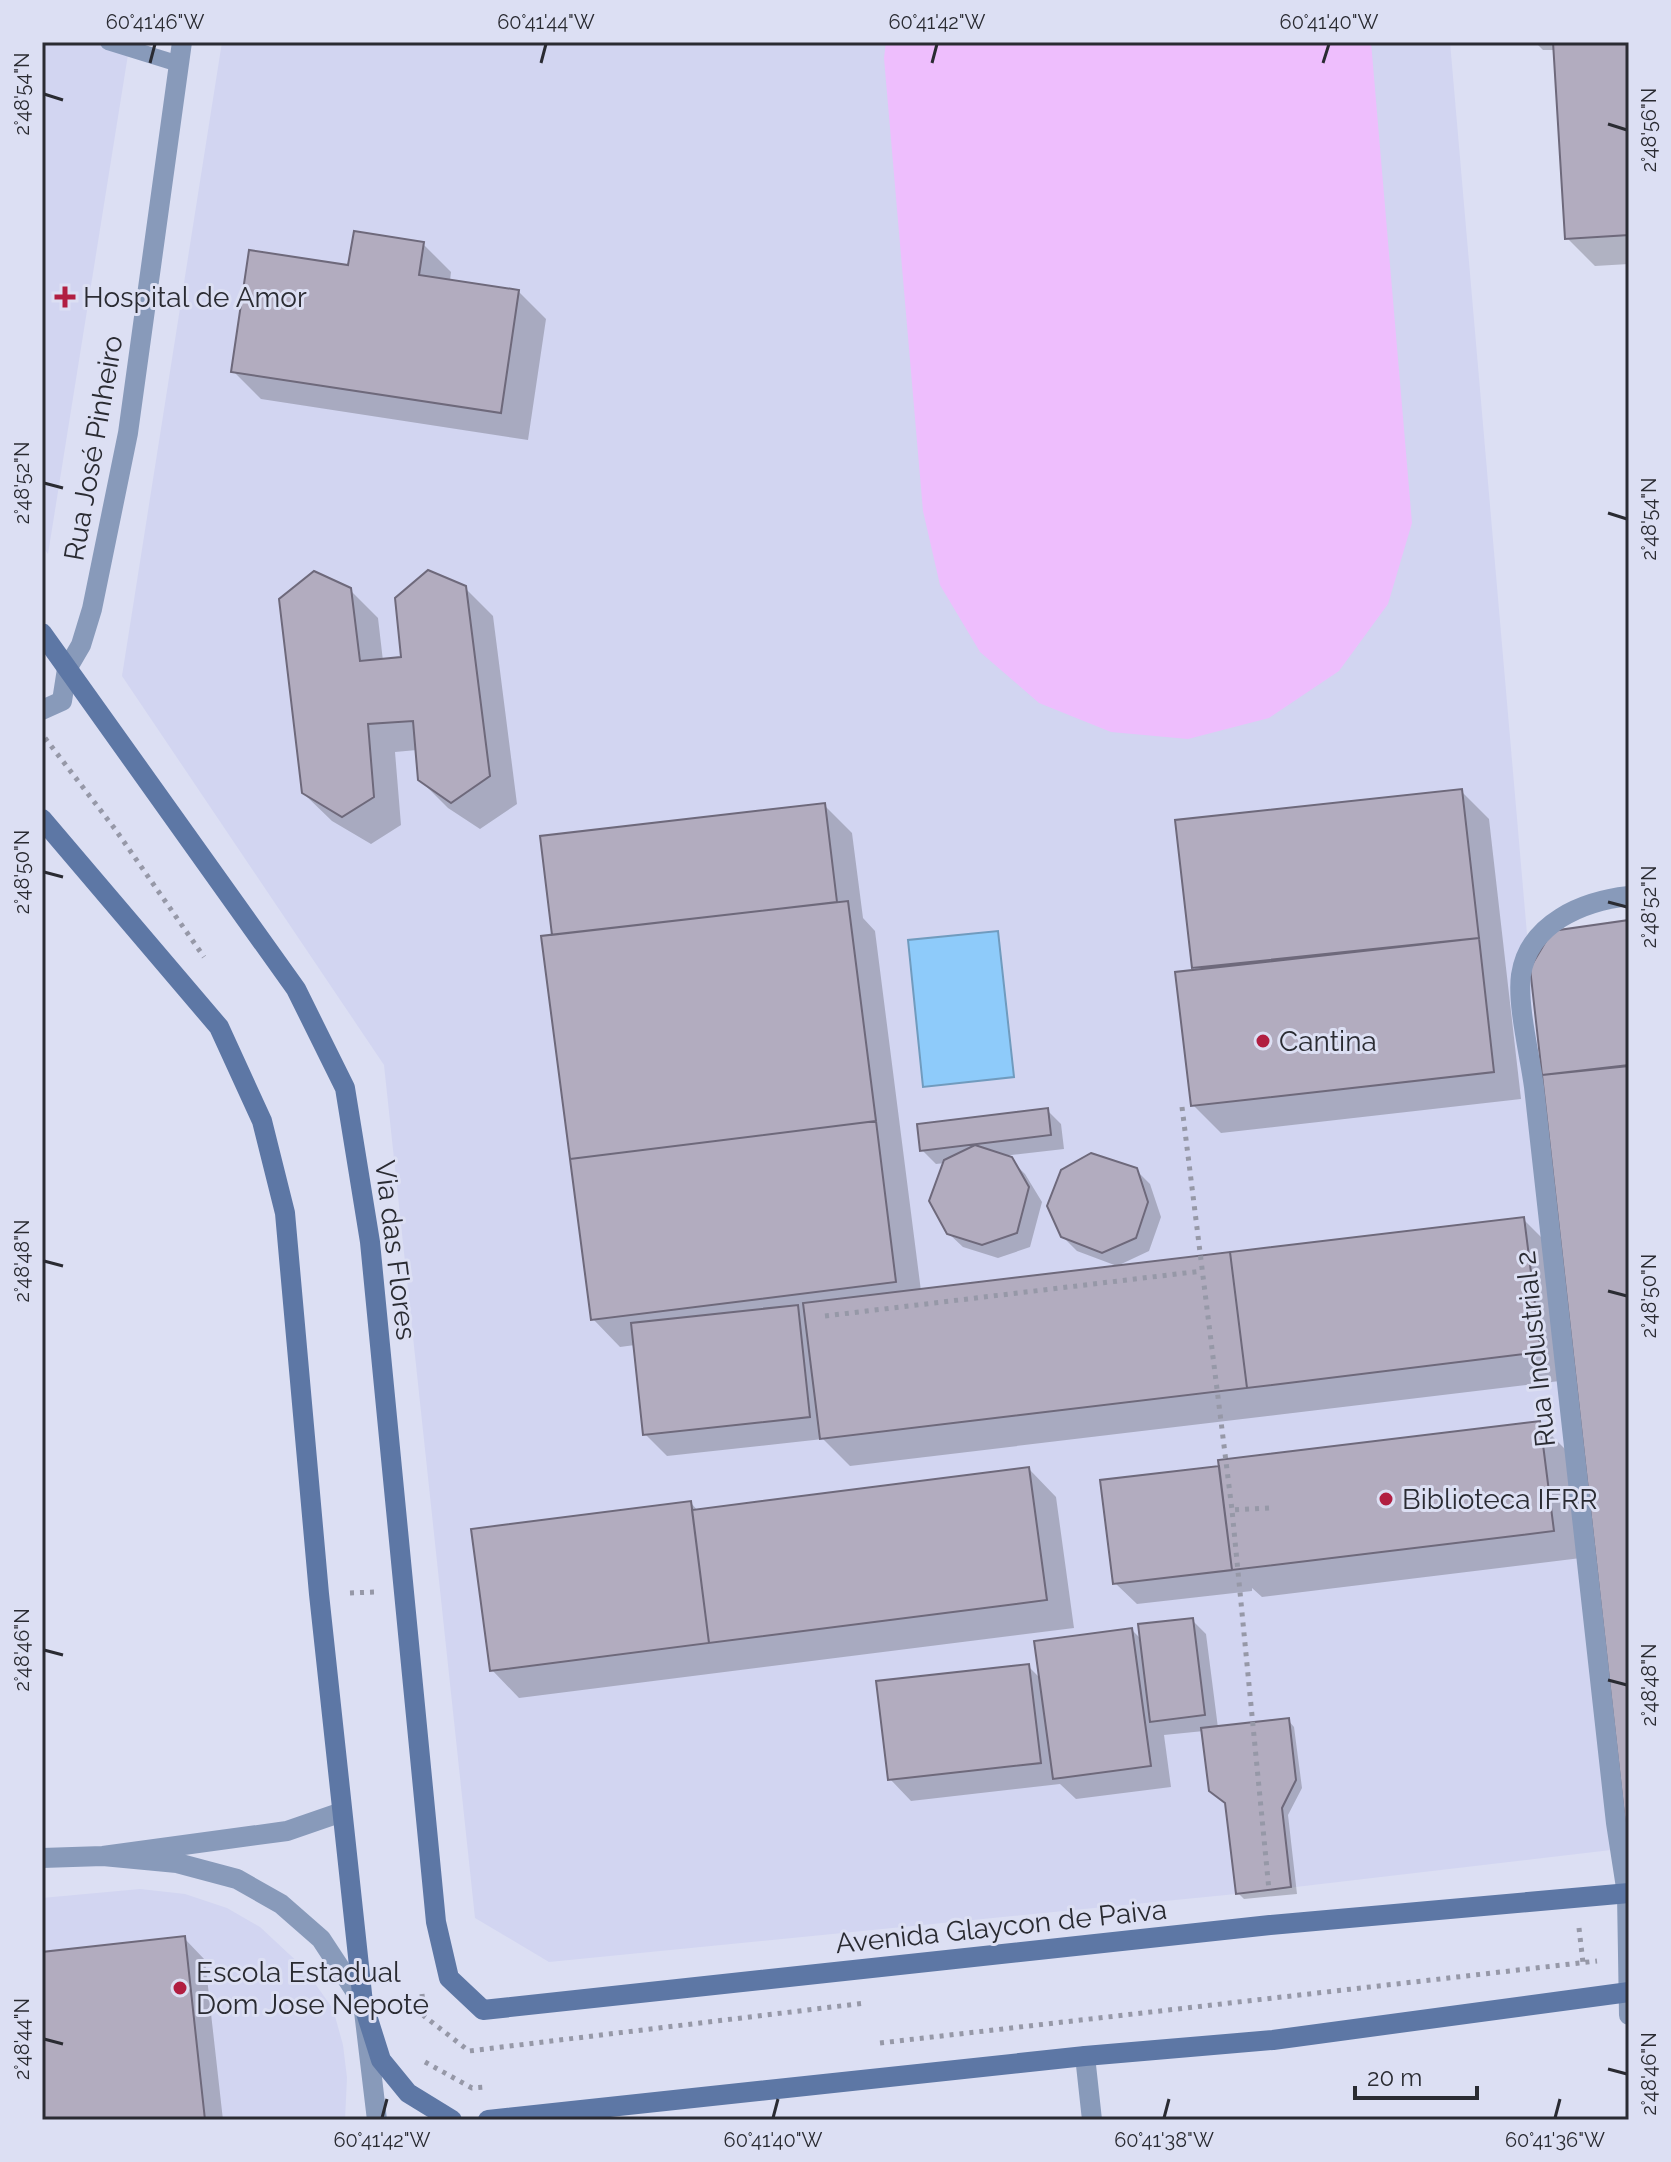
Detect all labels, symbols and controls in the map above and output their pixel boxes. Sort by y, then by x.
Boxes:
text: 60°41'46"W [106,10,204,34]
text: 60°41'44"W [497,10,595,34]
text: 60°41'42"W [888,10,986,34]
text: 60°41'40"W [1280,10,1378,34]
text: 2°48'54"N [10,52,34,136]
text: 2°48'56"N [1637,88,1661,172]
place label: Hospital de Amor [83,281,307,314]
marker: Hospital de Amor [54,286,76,308]
street label: Rua José Pinheiro [57,333,130,563]
text: 2°48'52"N [10,442,34,524]
text: 2°48'54"N [1637,477,1661,561]
text: 2°48'50"N [10,830,34,914]
text: 2°48'52"N [1637,866,1661,948]
place label: Cantina [1279,1025,1377,1058]
marker: Cantina [1254,1032,1272,1050]
street label: Via das Flores [368,1158,423,1342]
text: 2°48'48"N [10,1219,34,1303]
street label: Rua Industrial 2 [1509,1249,1562,1449]
text: 2°48'50"N [1637,1254,1661,1338]
place label: Biblioteca IFRR [1402,1483,1598,1516]
marker: Biblioteca IFRR [1377,1490,1395,1508]
text: 2°48'46"N [10,1608,34,1692]
text: 2°48'48"N [1637,1643,1661,1727]
street label: Avenida Glaycon de Paiva [834,1893,1168,1960]
place label: Escola Estadual Dom Jose Nepote [196,1956,429,2021]
marker: Escola Estadual Dom Jose Nepote [171,1979,189,1997]
text: 2°48'44"N [10,1998,34,2080]
text: 2°48'46"N [1637,2032,1661,2116]
scale bar [1355,2050,1477,2100]
text: 20 m [1367,2063,1422,2092]
text: 60°41'42"W [333,2128,431,2152]
text: 60°41'40"W [724,2128,822,2152]
text: 60°41'38"W [1114,2128,1214,2152]
text: 60°41'36"W [1505,2128,1605,2152]

